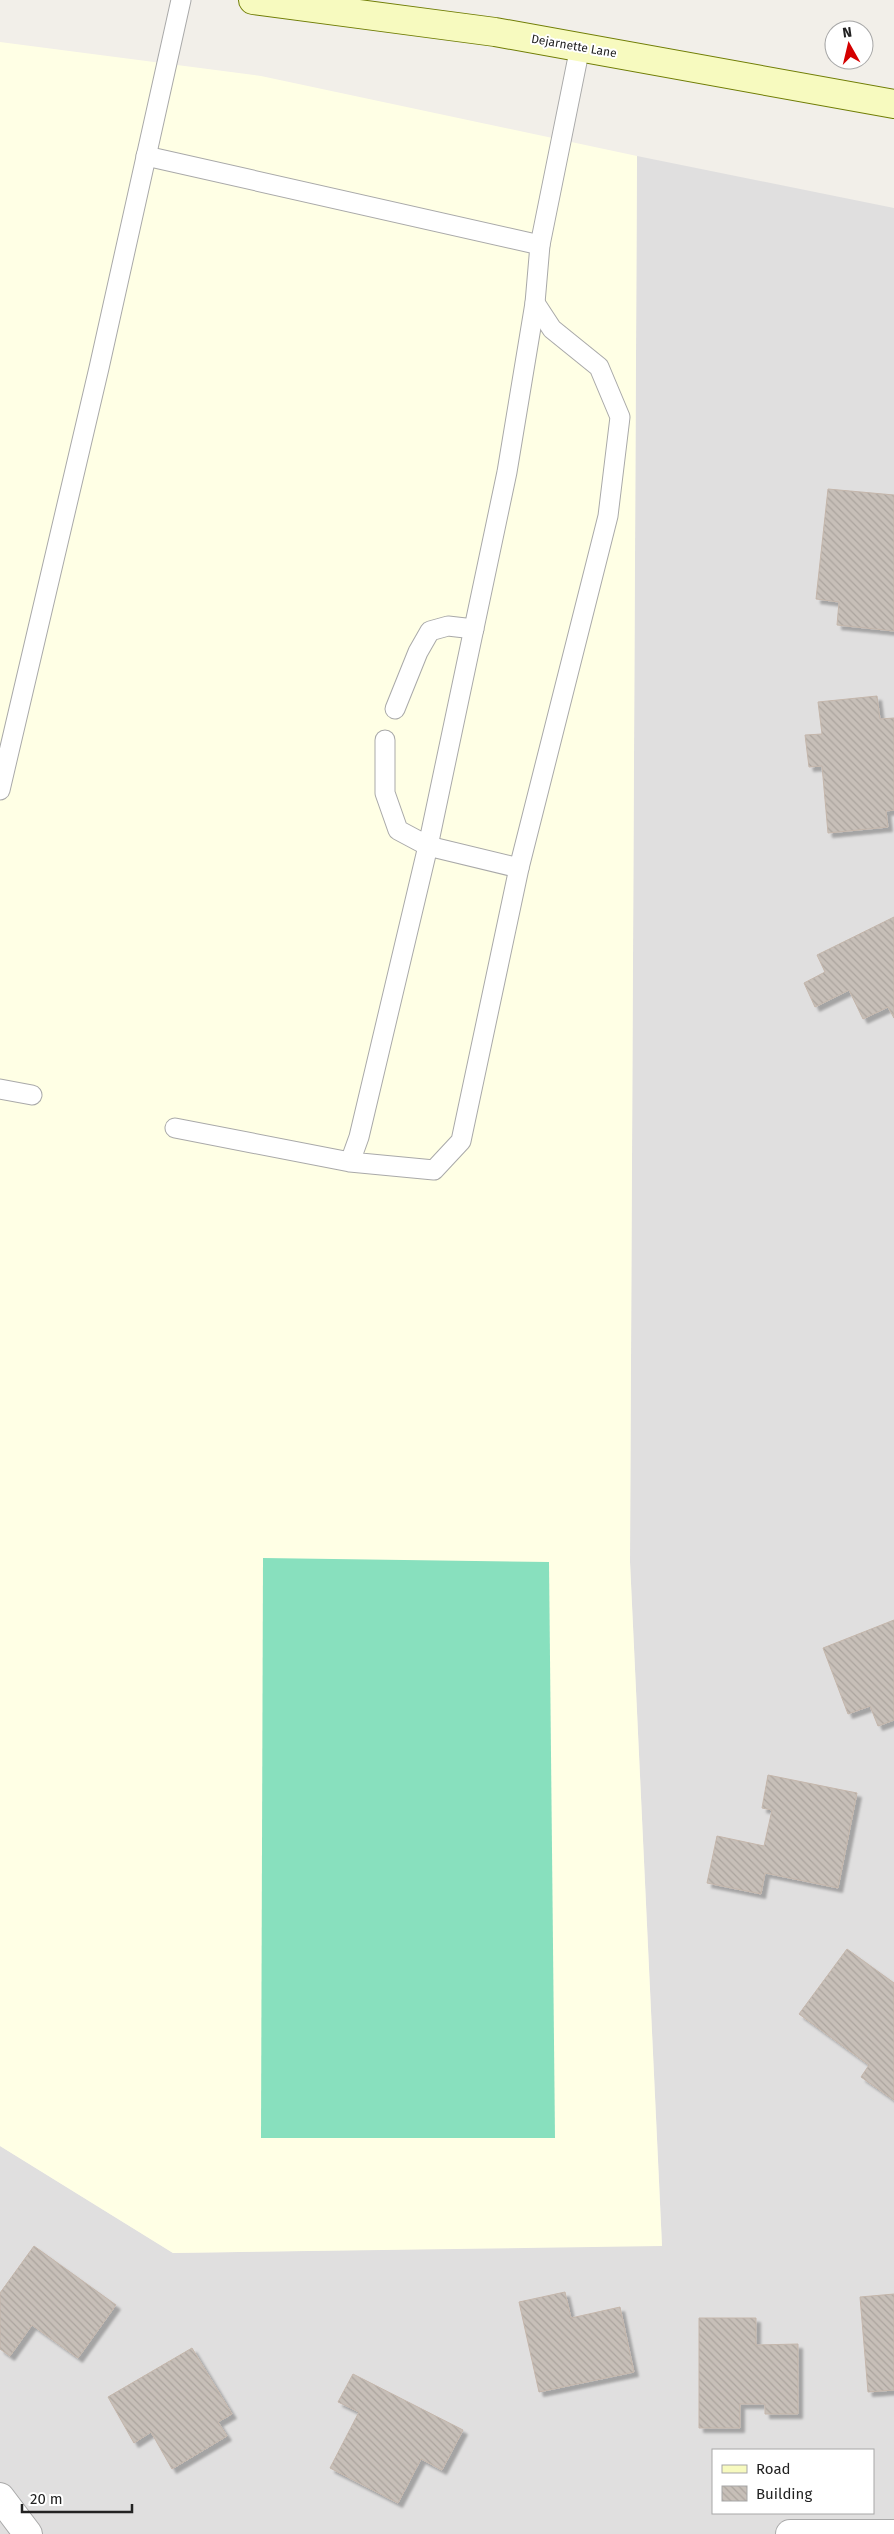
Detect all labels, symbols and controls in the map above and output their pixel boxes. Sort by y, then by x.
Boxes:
north arrow [824,20,874,70]
text: N [841,24,853,42]
street label: Dejarnette Lane [530,32,618,60]
legend [712,2449,874,2514]
text: Road [756,2460,791,2478]
scale bar [22,2482,132,2514]
text: Building [756,2485,812,2503]
text: 20 m [30,2490,63,2508]

